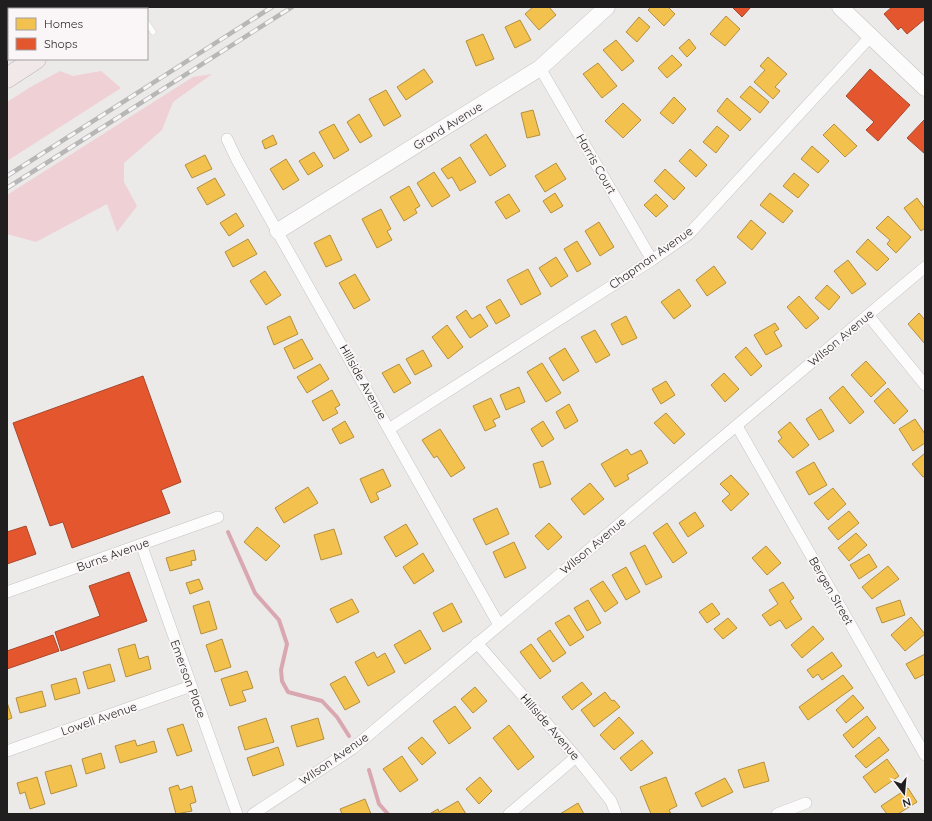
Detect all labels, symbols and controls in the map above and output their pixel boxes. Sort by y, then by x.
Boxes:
legend [8,8,148,60]
text: Homes [44,16,84,31]
text: Shops [44,36,78,51]
street label: Grand Avenue [410,98,485,153]
street label: Harris Court [573,131,620,197]
street label: Chapman Avenue [606,223,696,292]
street label: Wilson Avenue [805,306,877,369]
street label: Hillside Avenue [337,342,390,422]
street label: Wilson Avenue [557,514,629,577]
street label: Burns Avenue [74,534,151,575]
street label: Bergen Street [806,554,857,627]
street label: Emerson Place [167,638,210,720]
street label: Hillside Avenue [517,690,584,763]
street label: Lowell Avenue [59,698,139,739]
street label: Wilson Avenue [296,729,371,788]
north arrow [884,773,924,813]
text: N [901,795,913,810]

